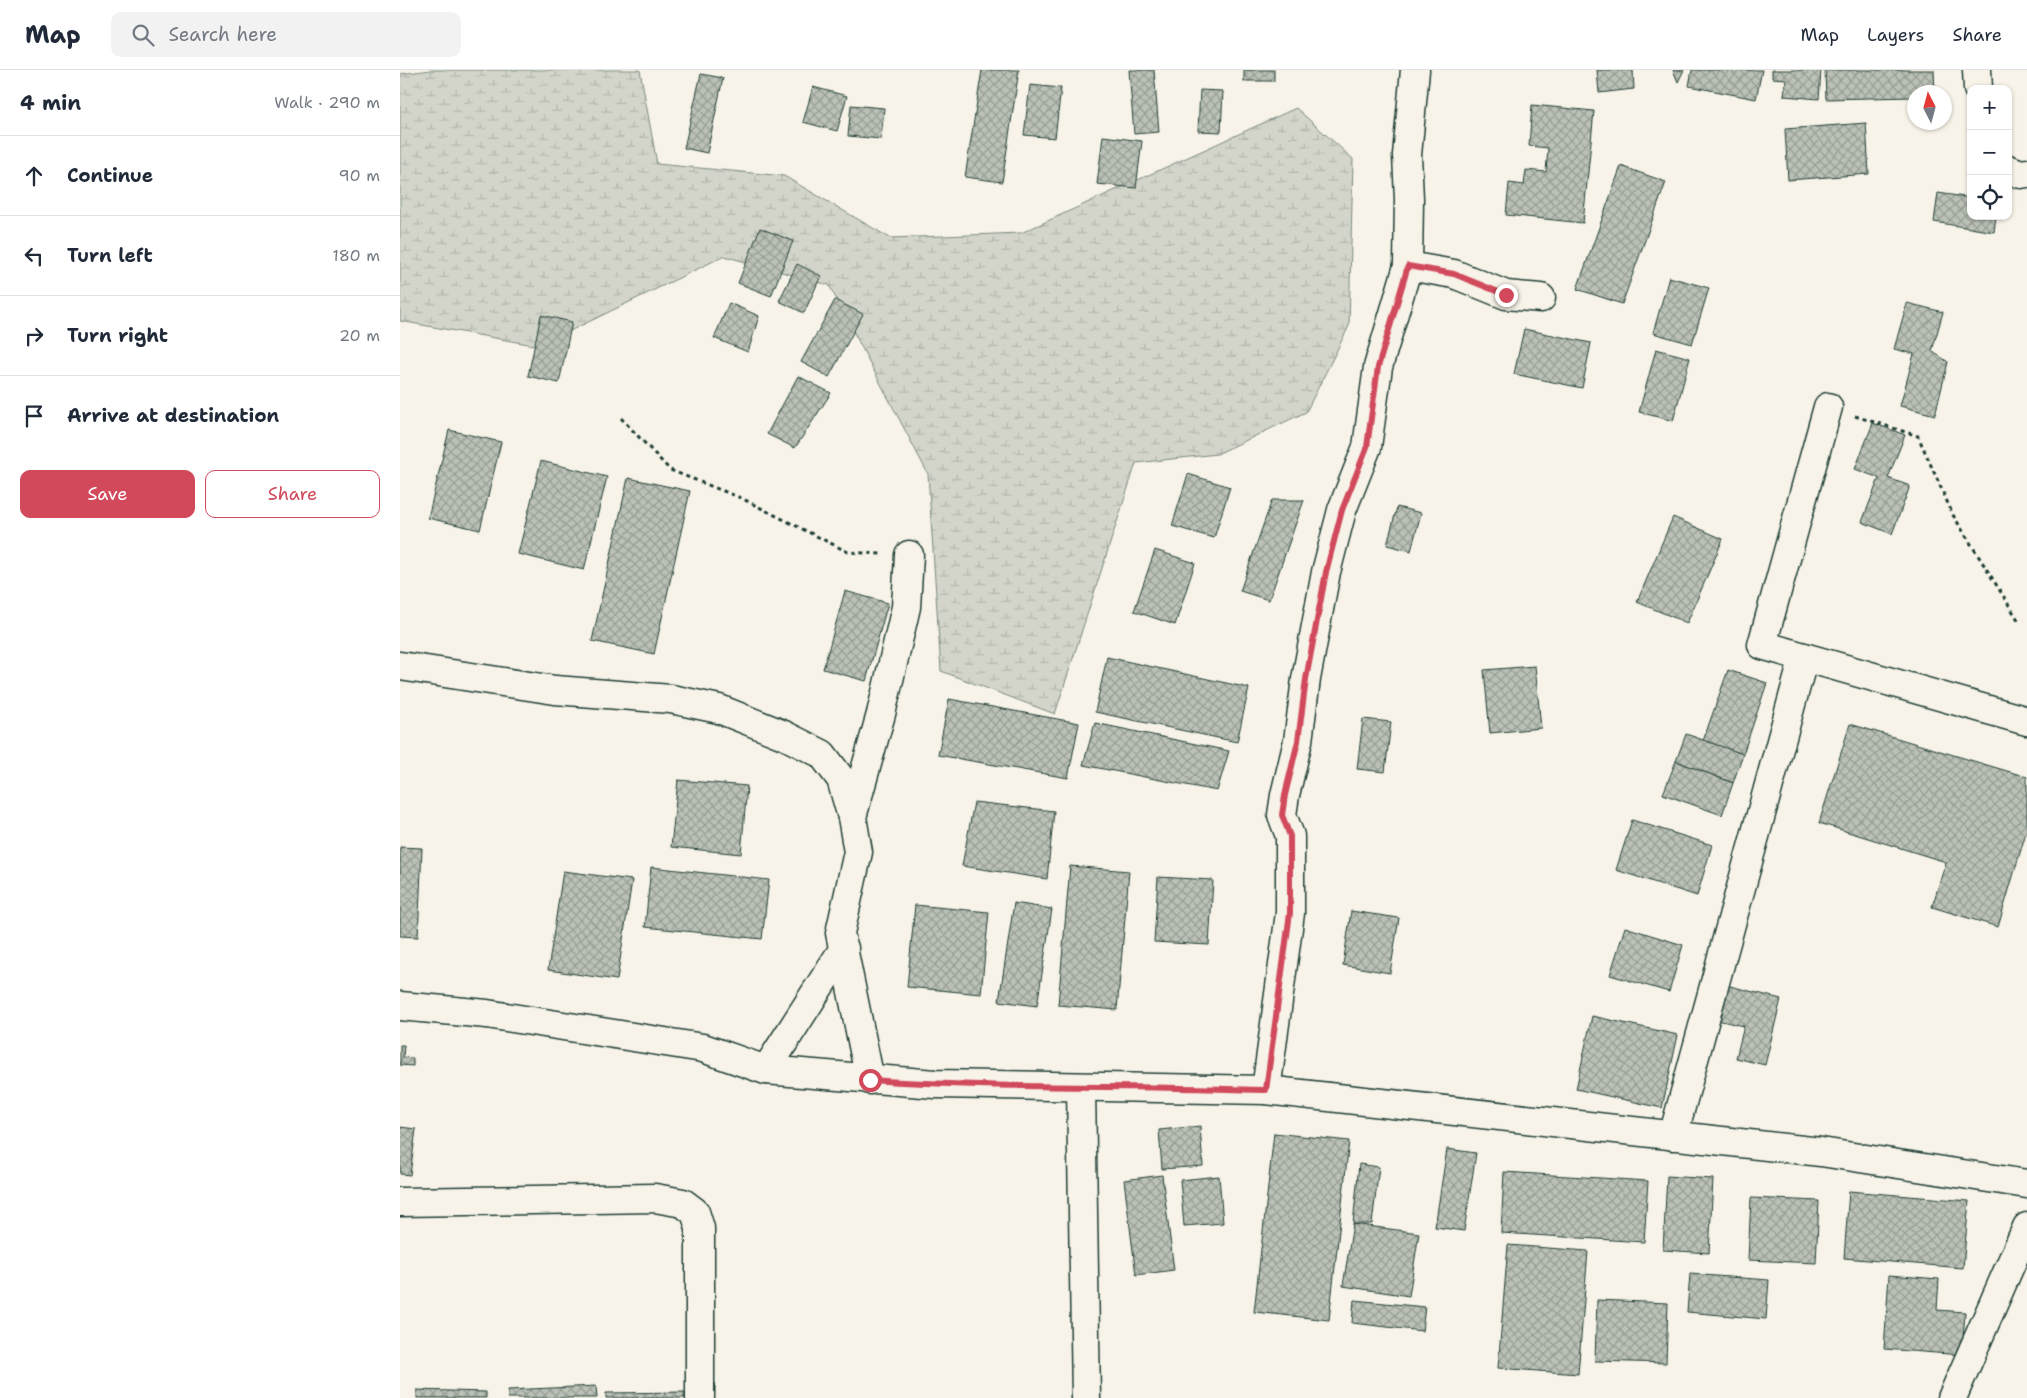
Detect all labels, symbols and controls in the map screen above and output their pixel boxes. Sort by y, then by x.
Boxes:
search box [111,12,461,57]
text: Map [25,19,81,51]
icon: search [129,21,157,49]
text: Search here [169,22,277,47]
text: Map [1801,23,1839,47]
text: Layers [1867,23,1924,47]
text: Share [1952,23,2002,47]
north arrow [1907,85,1952,130]
map controls [1967,85,2012,220]
button: + [1967,85,2012,130]
text: 4 min [20,89,81,117]
text: Walk · 290 m [274,92,380,113]
button: − [1967,130,2012,175]
icon: ahead [20,162,48,190]
text: Continue [67,163,153,188]
text: 90 m [339,165,380,186]
button: locate [1967,175,2012,220]
icon: left [20,242,48,270]
text: Turn left [67,243,153,268]
text: 180 m [332,245,380,266]
route end [1495,284,1518,307]
icon: right [20,322,48,350]
text: Turn right [67,323,168,348]
text: 20 m [339,325,380,346]
icon: arrive [20,402,48,430]
text: Arrive at destination [67,403,279,428]
button: Save [20,470,195,518]
button: Share [205,470,380,518]
route start [859,1069,882,1092]

